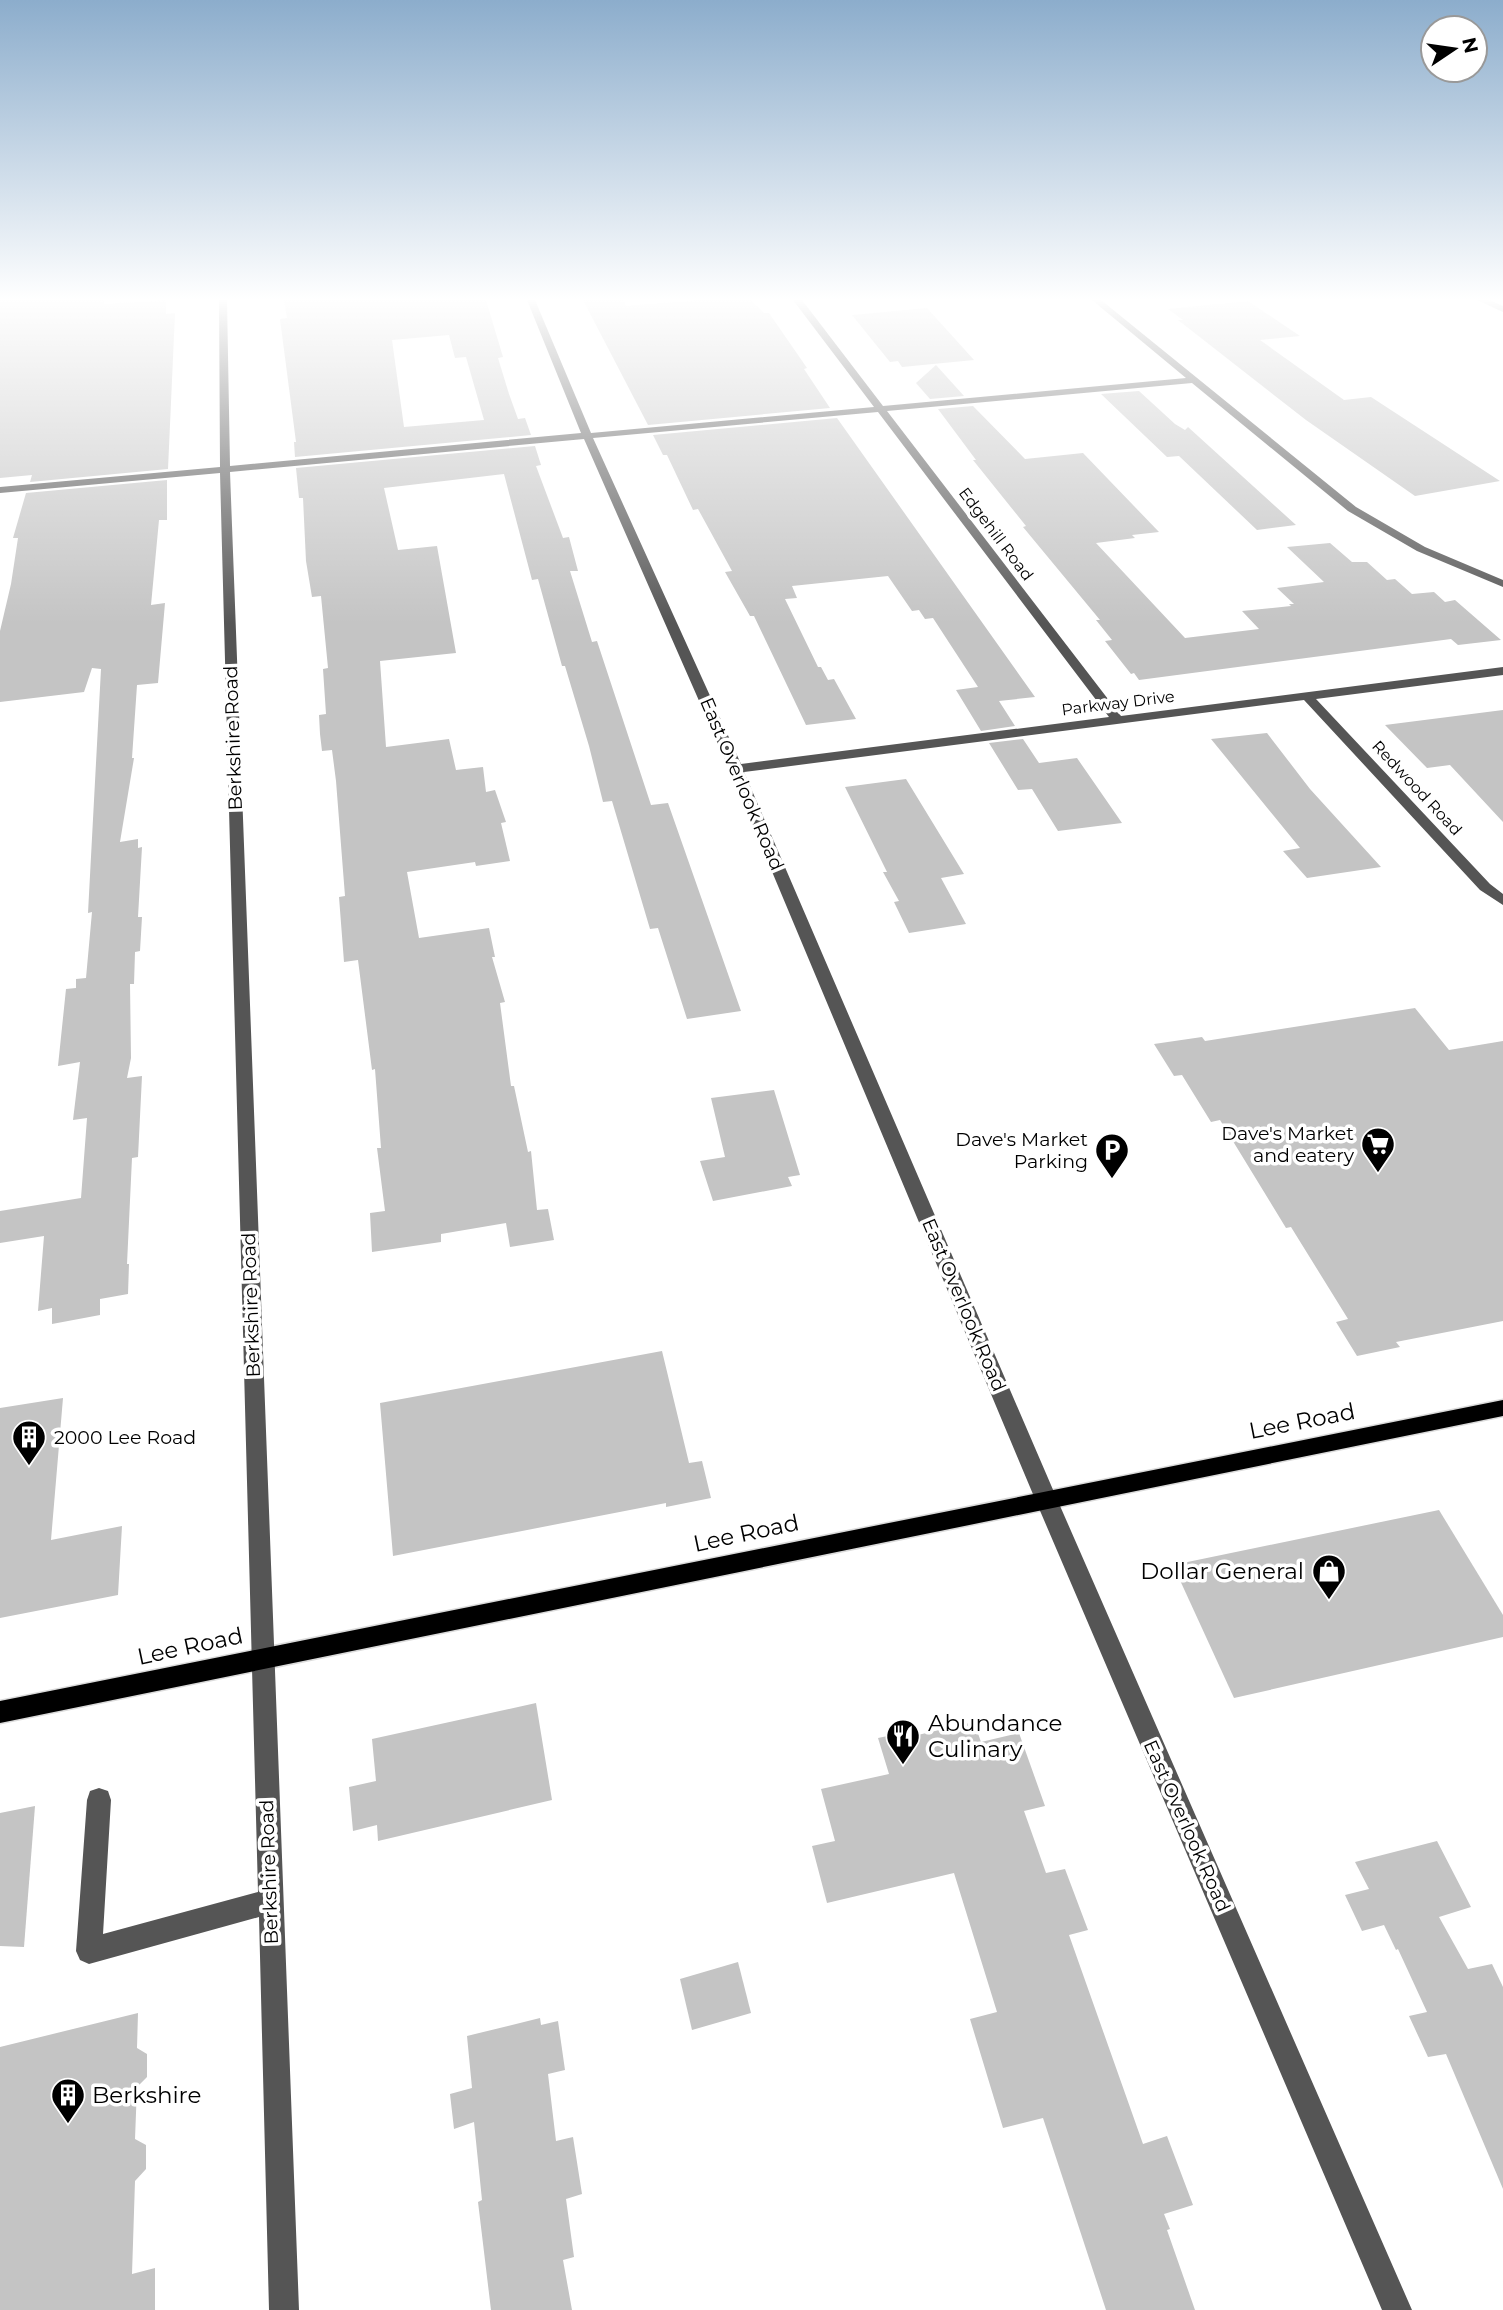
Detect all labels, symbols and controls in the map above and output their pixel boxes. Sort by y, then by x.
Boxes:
north arrow [1419,14,1489,84]
text: N [1457,35,1483,55]
street label: Edgehill Road [955,484,1037,584]
street label: Berkshire Road [219,665,247,811]
street label: Parkway Drive [1060,687,1176,719]
street label: East Overlook Road [695,694,789,874]
street label: Redwood Road [1368,737,1466,839]
place label: Dave's Market and eatery [1221,1122,1355,1167]
supermarket icon: Dave's Market and eatery [1359,1125,1397,1174]
place label: Dave's Market Parking [955,1128,1088,1173]
parking icon: Dave's Market Parking [1093,1131,1131,1180]
street label: East Overlook Road [917,1215,1011,1395]
street label: Berkshire Road [237,1232,265,1378]
street label: Lee Road [1247,1397,1357,1445]
building icon: 2000 Lee Road [10,1418,48,1467]
place label: 2000 Lee Road [54,1426,196,1449]
street label: Lee Road [691,1508,801,1558]
shop icon: Dollar General [1310,1552,1348,1601]
place label: Dollar General [1140,1557,1304,1585]
street label: Lee Road [135,1621,245,1671]
place label: Abundance Culinary [928,1709,1062,1763]
restaurant icon: Abundance Culinary [884,1717,922,1766]
street label: East Overlook Road [1139,1737,1235,1915]
street label: Berkshire Road [255,1799,283,1945]
building icon: Berkshire [49,2076,87,2125]
place label: Berkshire [92,2081,201,2109]

